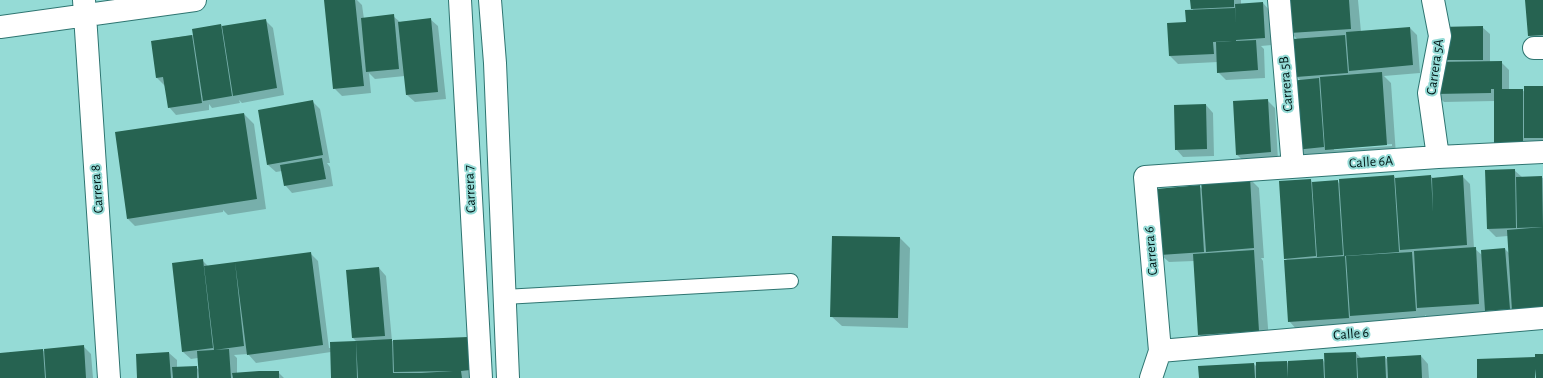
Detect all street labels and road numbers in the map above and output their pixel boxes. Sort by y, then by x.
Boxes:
street label: Carrera 5A [1423,38,1447,96]
street label: Carrera 5B [1275,56,1297,112]
street label: Calle 6A [1348,152,1394,172]
street label: Carrera 8 [87,164,107,214]
street label: Carrera 7 [460,165,480,213]
street label: Carrera 6 [1141,226,1161,276]
street label: Calle 6 [1332,324,1370,344]

